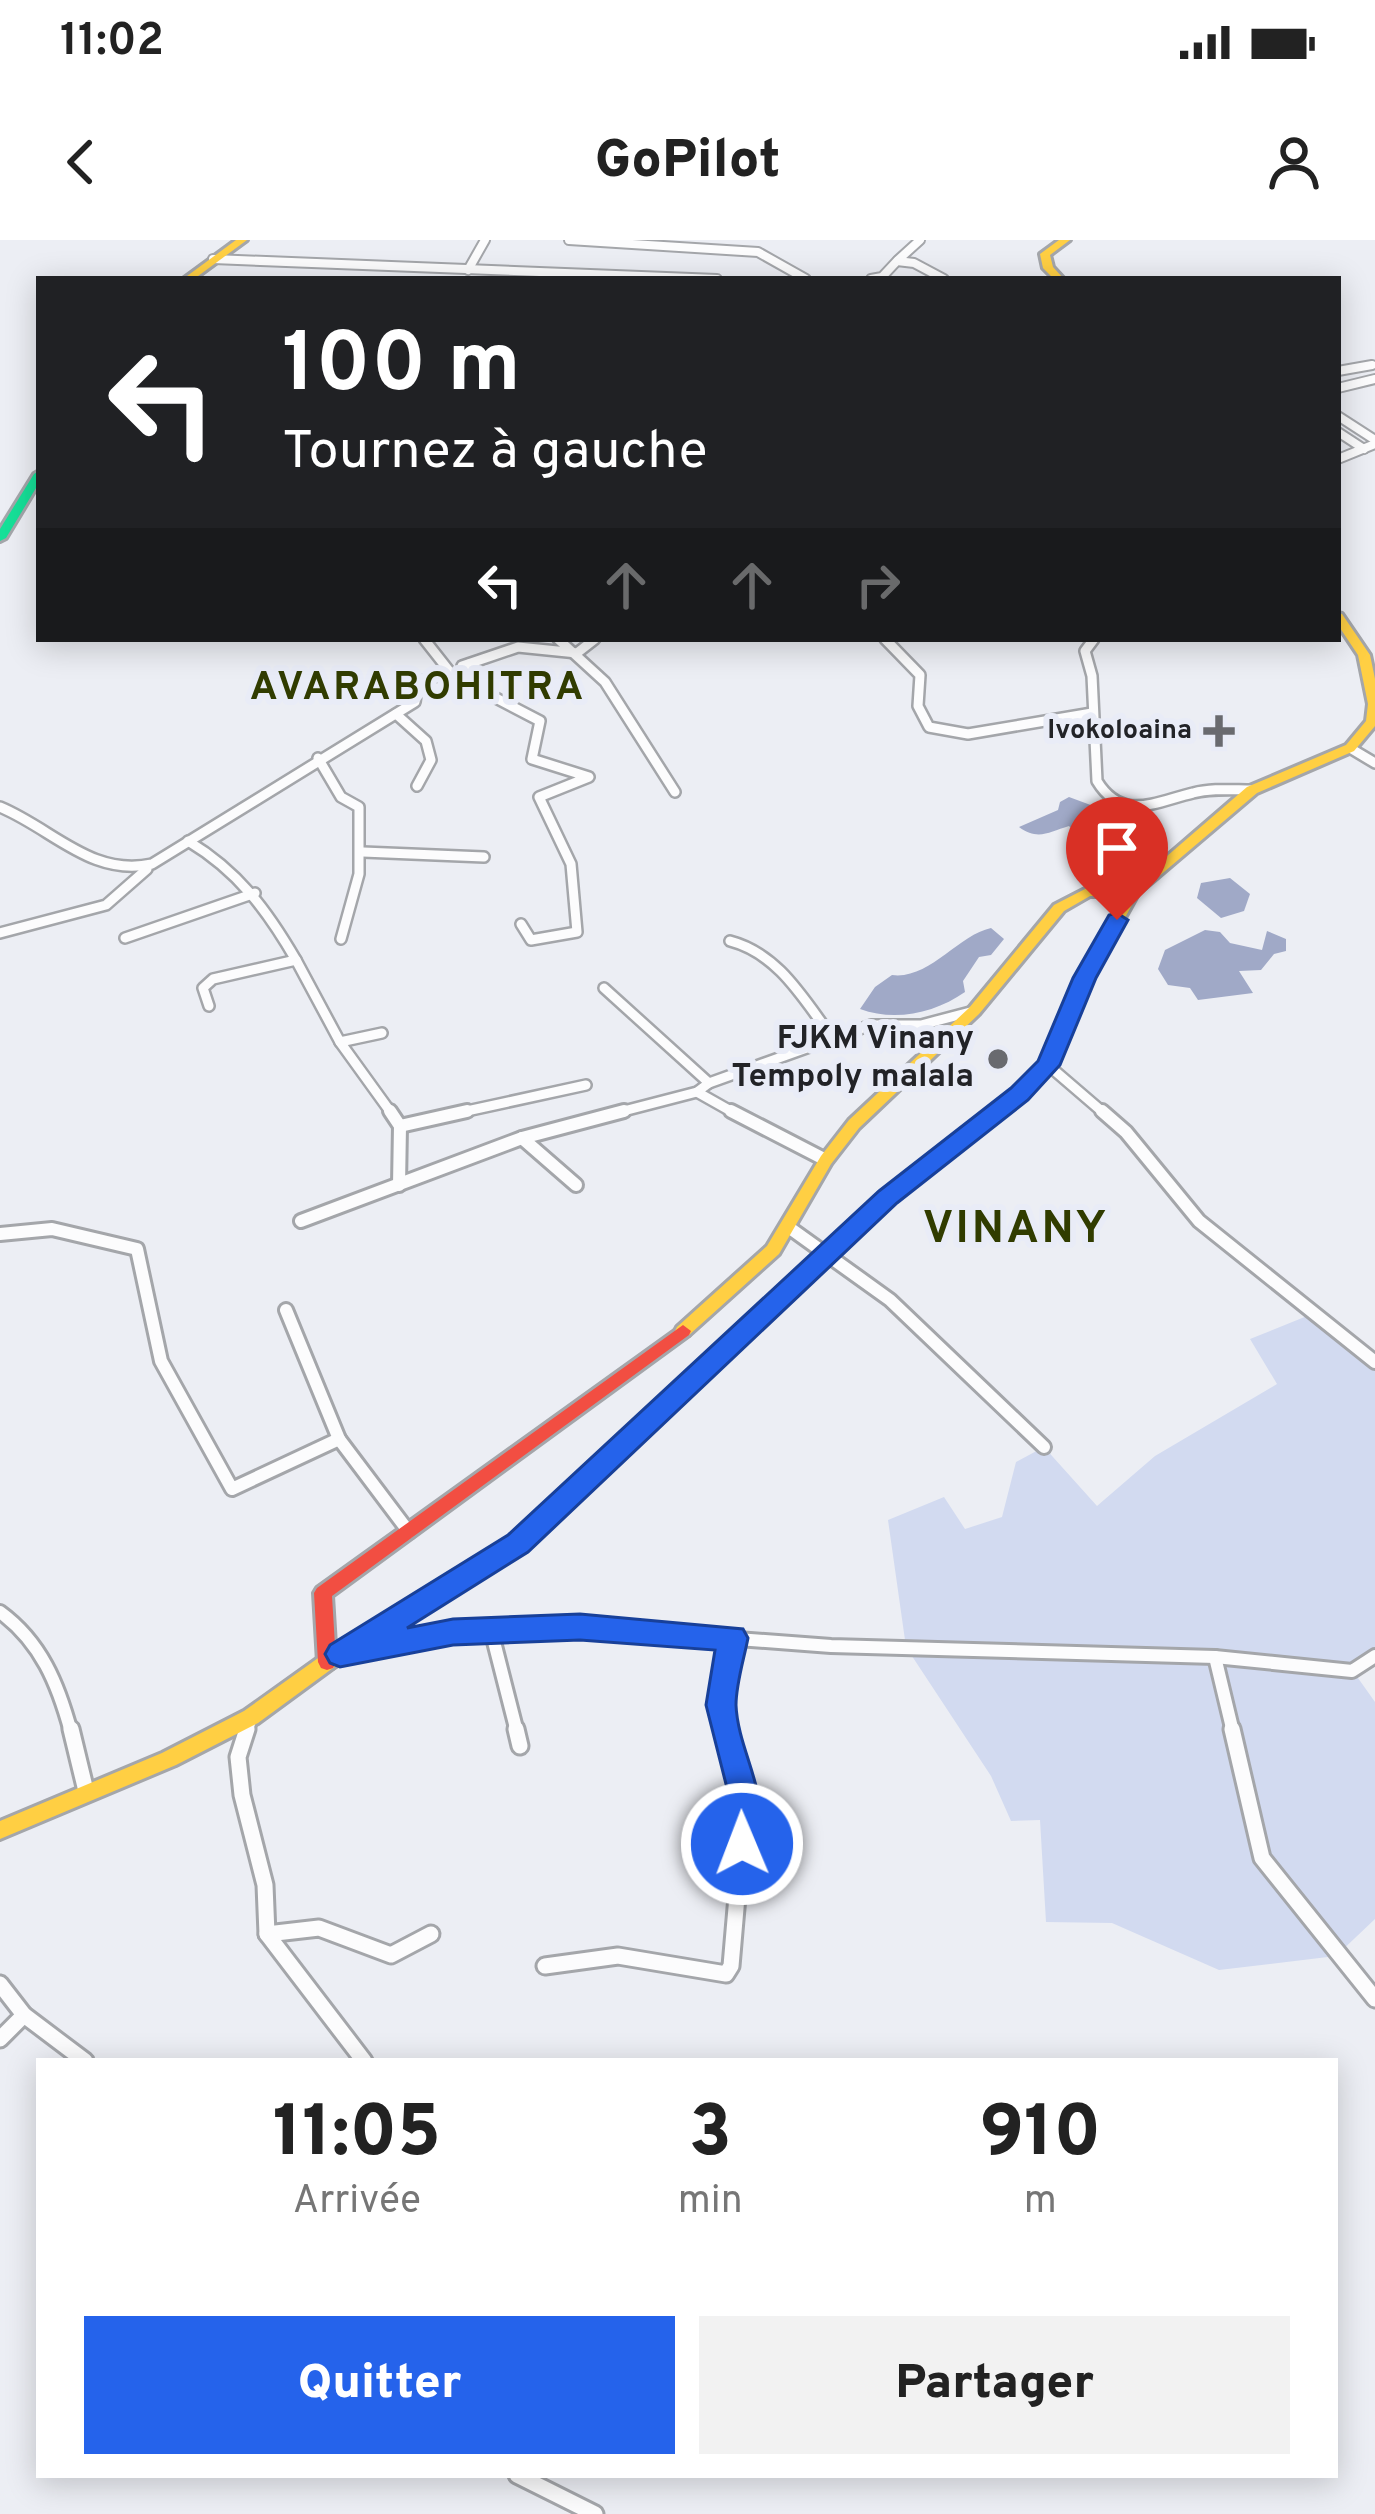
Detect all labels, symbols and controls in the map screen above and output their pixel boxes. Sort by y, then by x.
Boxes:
text: 11:02 [60,14,164,71]
text: GoPilot [595,128,780,197]
icon: back [48,129,114,195]
icon: person [1261,129,1327,195]
text: 100 m [282,315,521,421]
icon: left [84,324,240,480]
text: Tournez à gauche [282,419,708,488]
icon: left [467,552,533,618]
icon: ahead [593,552,659,618]
icon: ahead [719,552,785,618]
icon: right [845,552,911,618]
district label: AVARABOHITRA [250,665,586,714]
place label: Ivokoloaina [1047,714,1192,748]
marker: Ivokoloaina [1203,715,1235,747]
pin [1066,797,1168,920]
icon: arrive [1084,815,1150,881]
place label: FJKM Vinany Tempoly malala [732,1019,974,1099]
marker: FJKM Vinany Tempoly malala [985,1046,1011,1072]
district label: VINANY [923,1202,1109,1259]
position arrow [679,1781,805,1907]
text: 11:05 [273,2090,441,2182]
text: 3 [689,2090,732,2182]
text: 910 [979,2090,1101,2182]
text: Arrivée [293,2178,421,2227]
text: min [678,2178,743,2227]
text: m [1024,2178,1057,2227]
button: Quitter [84,2316,675,2454]
button: Partager [699,2316,1290,2454]

